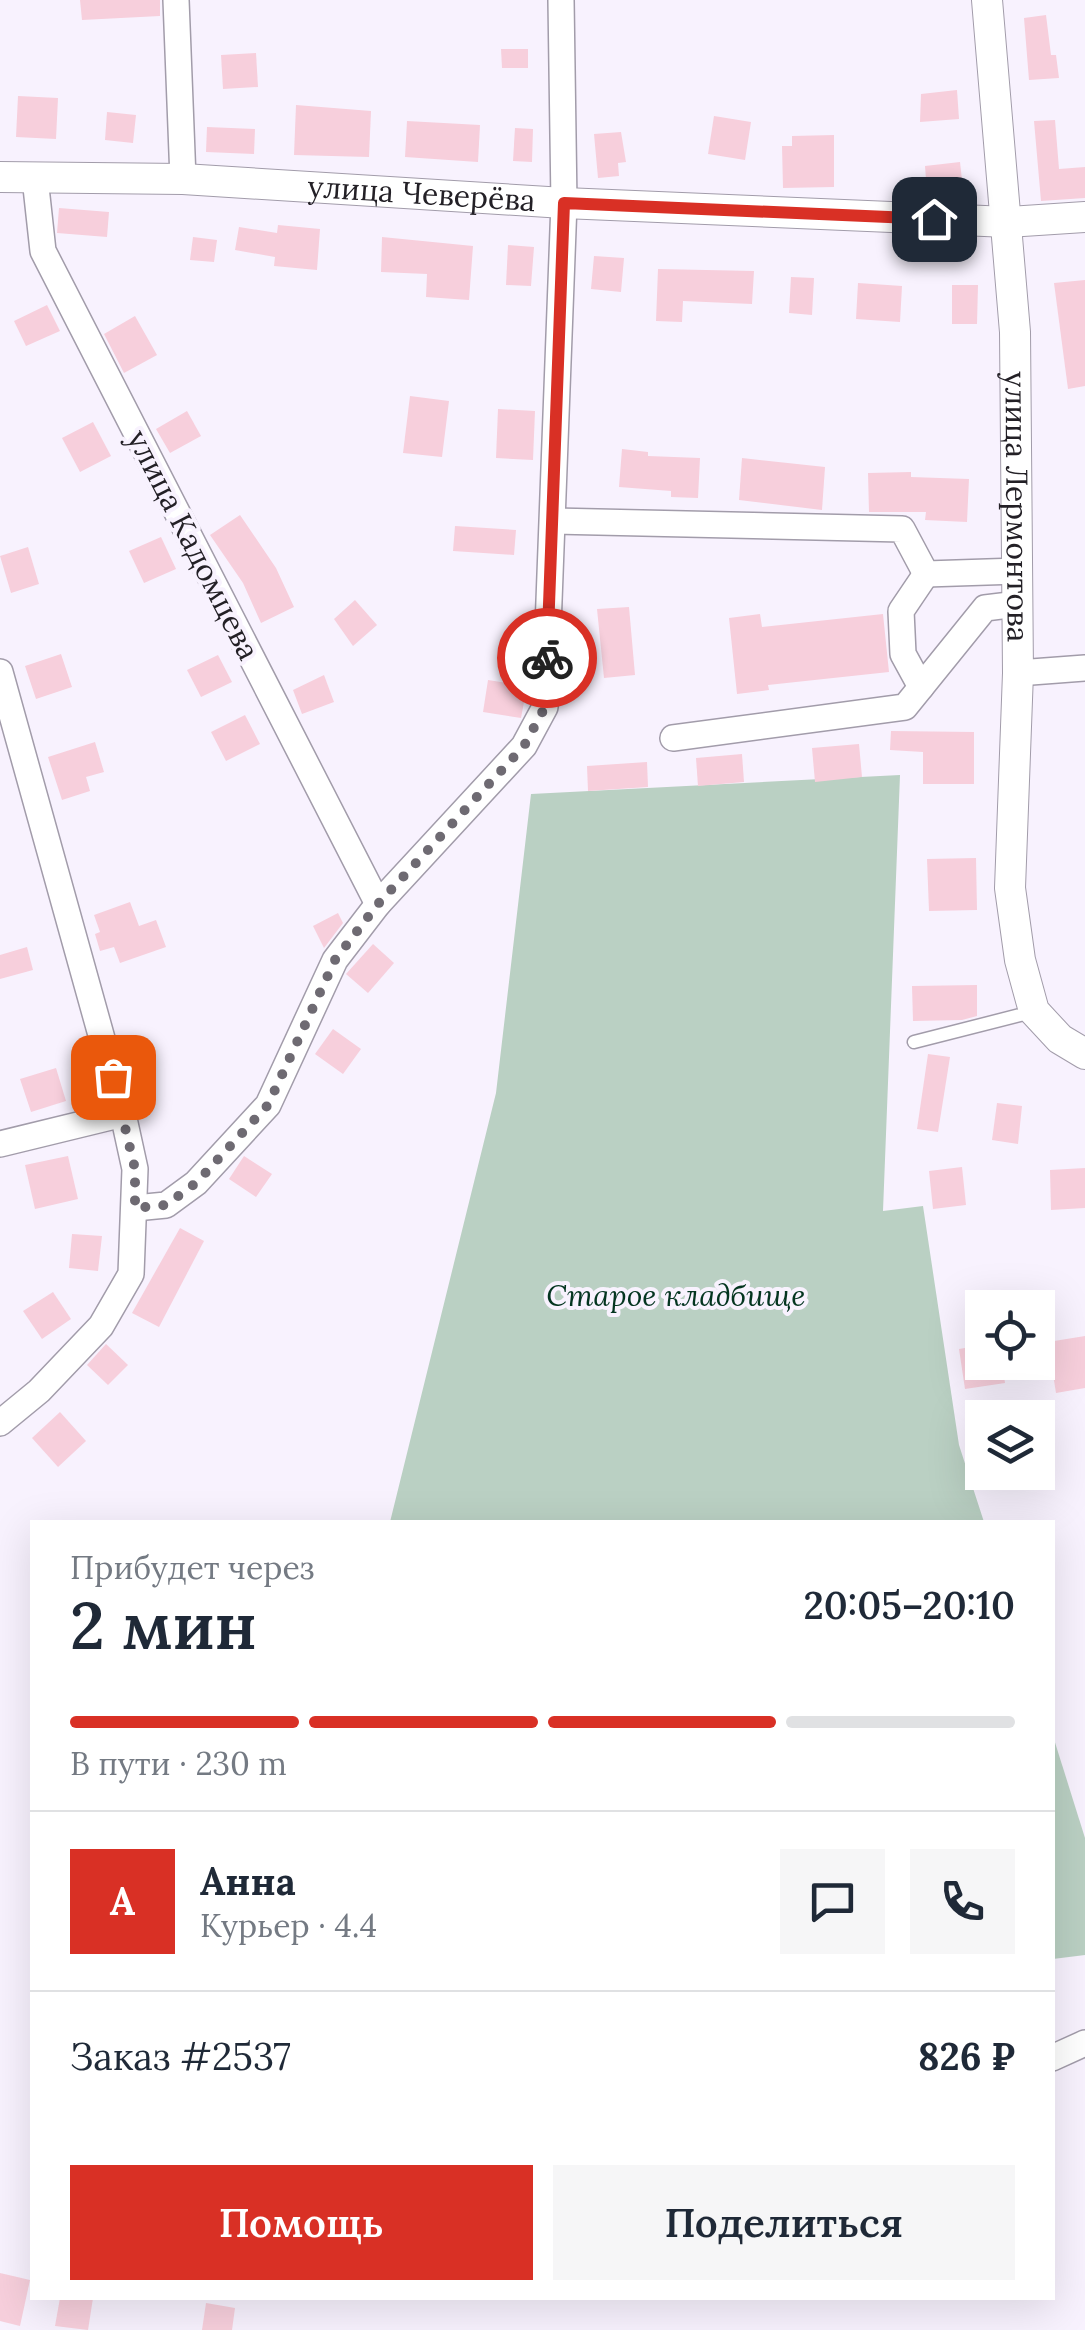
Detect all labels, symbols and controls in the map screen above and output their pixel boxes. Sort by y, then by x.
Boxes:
street label: улица Чеверёва [307,167,537,219]
pin [892,177,977,262]
icon: home [907,192,962,247]
street label: улица Лермонтова [996,371,1038,642]
street label: улица Кадомцева [119,423,268,666]
courier [497,608,597,708]
icon: bike [520,631,575,686]
pin [71,1035,156,1120]
icon: bag [86,1050,141,1105]
park label: Старое кладбище [546,1276,806,1314]
map controls [965,1290,1055,1490]
button: locate [965,1290,1055,1380]
button: layers [965,1400,1055,1490]
text: Прибудет через [70,1547,314,1588]
text: 20:05–20:10 [803,1581,1015,1629]
text: 2 мин [70,1584,257,1667]
text: В пути · 230 m [70,1743,287,1784]
button: chat [780,1849,885,1954]
button: phone [910,1849,1015,1954]
text: Анна [200,1857,296,1905]
text: А [110,1877,135,1925]
text: Курьер · 4.4 [200,1905,377,1946]
text: Заказ #2537 [70,2032,291,2080]
text: 826 ₽ [918,2032,1015,2080]
button: Помощь [70,2165,533,2280]
button: Поделиться [553,2165,1015,2280]

